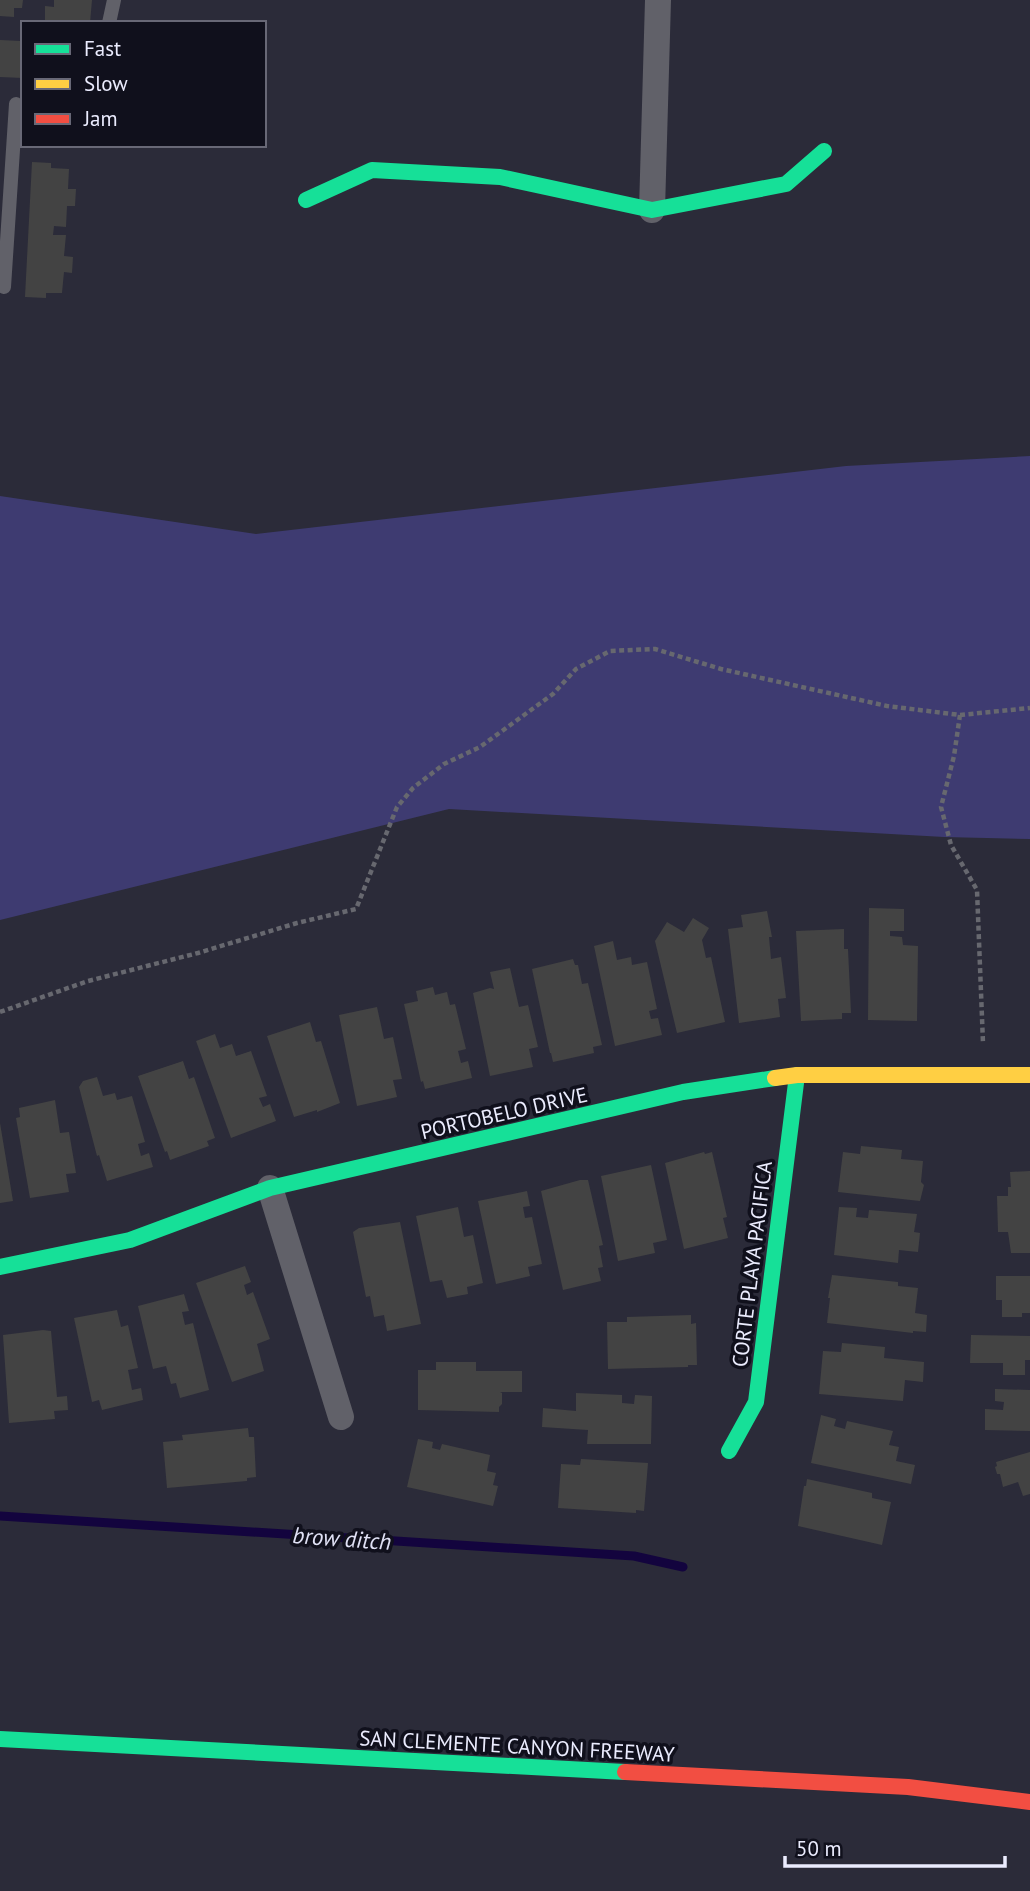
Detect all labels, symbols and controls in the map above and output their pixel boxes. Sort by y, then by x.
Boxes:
legend [21,21,266,147]
text: Fast [84,35,121,62]
text: Slow [84,70,128,97]
text: Jam [83,105,118,132]
street label: PORTOBELO DRIVE [418,1081,590,1145]
street label: CORTE PLAYA PACIFICA [726,1159,778,1369]
water label: brow ditch [292,1520,392,1556]
street label: SAN CLEMENTE CANYON FREEWAY [359,1724,676,1768]
scale bar [785,1825,1006,1869]
text: 50 m [796,1835,842,1862]

